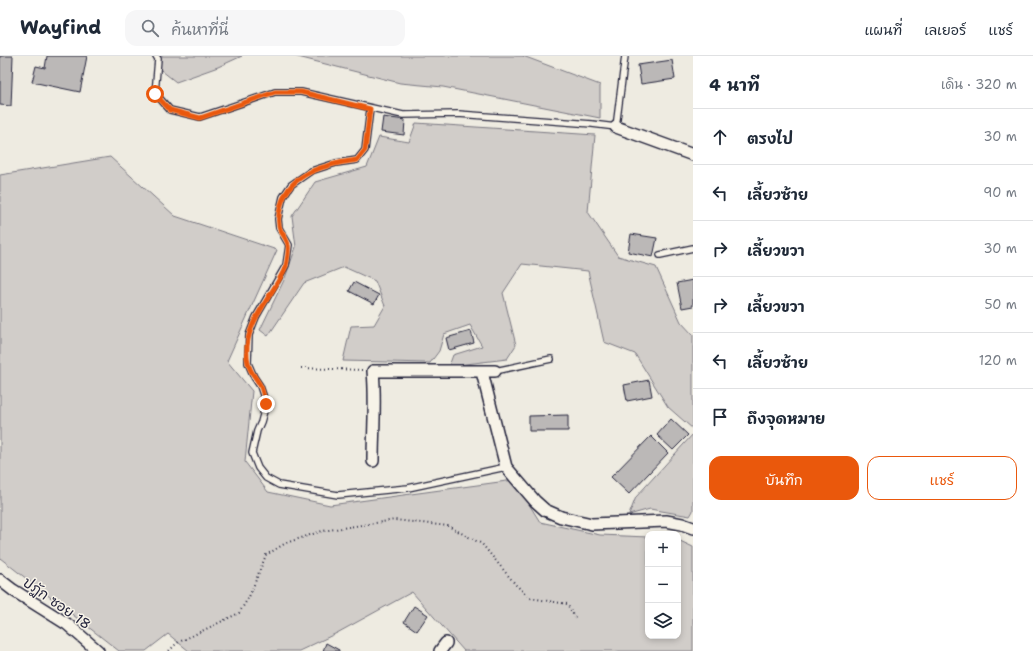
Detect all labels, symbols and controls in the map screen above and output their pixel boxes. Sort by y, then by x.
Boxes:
search box [125,10,405,46]
text: Wayfind [20,15,101,40]
icon: search [139,17,161,39]
text: ค้นหาที่นี่ [171,20,228,40]
text: แผนที่ [864,21,902,39]
text: เลเยอร์ [924,21,966,39]
text: แชร์ [988,21,1013,39]
text: 4 นาที [709,74,760,96]
text: เดิน · 320 m [941,76,1017,93]
route start [146,85,164,103]
icon: ahead [709,126,731,148]
text: 30 m [983,128,1017,145]
text: ตรงไป [747,129,793,149]
icon: left [709,182,731,204]
text: 90 m [983,184,1017,201]
text: เลี้ยวซ้าย [747,185,808,205]
icon: right [709,238,731,260]
text: 30 m [983,240,1017,257]
text: เลี้ยวขวา [747,241,805,261]
icon: right [709,294,731,316]
text: 50 m [984,296,1017,313]
text: เลี้ยวขวา [747,297,805,317]
icon: left [709,350,731,372]
text: 120 m [979,352,1017,369]
text: เลี้ยวซ้าย [747,353,808,373]
route end [257,395,275,413]
icon: arrive [709,406,731,428]
text: ถึงจุดหมาย [747,409,825,429]
button: บันทึก [709,456,859,500]
button: แชร์ [867,456,1017,500]
map controls [645,531,681,639]
button: + [645,531,681,567]
button: − [645,567,681,603]
street label: ปฎัก ซอย 18 [19,573,95,633]
button: layers [645,603,681,639]

